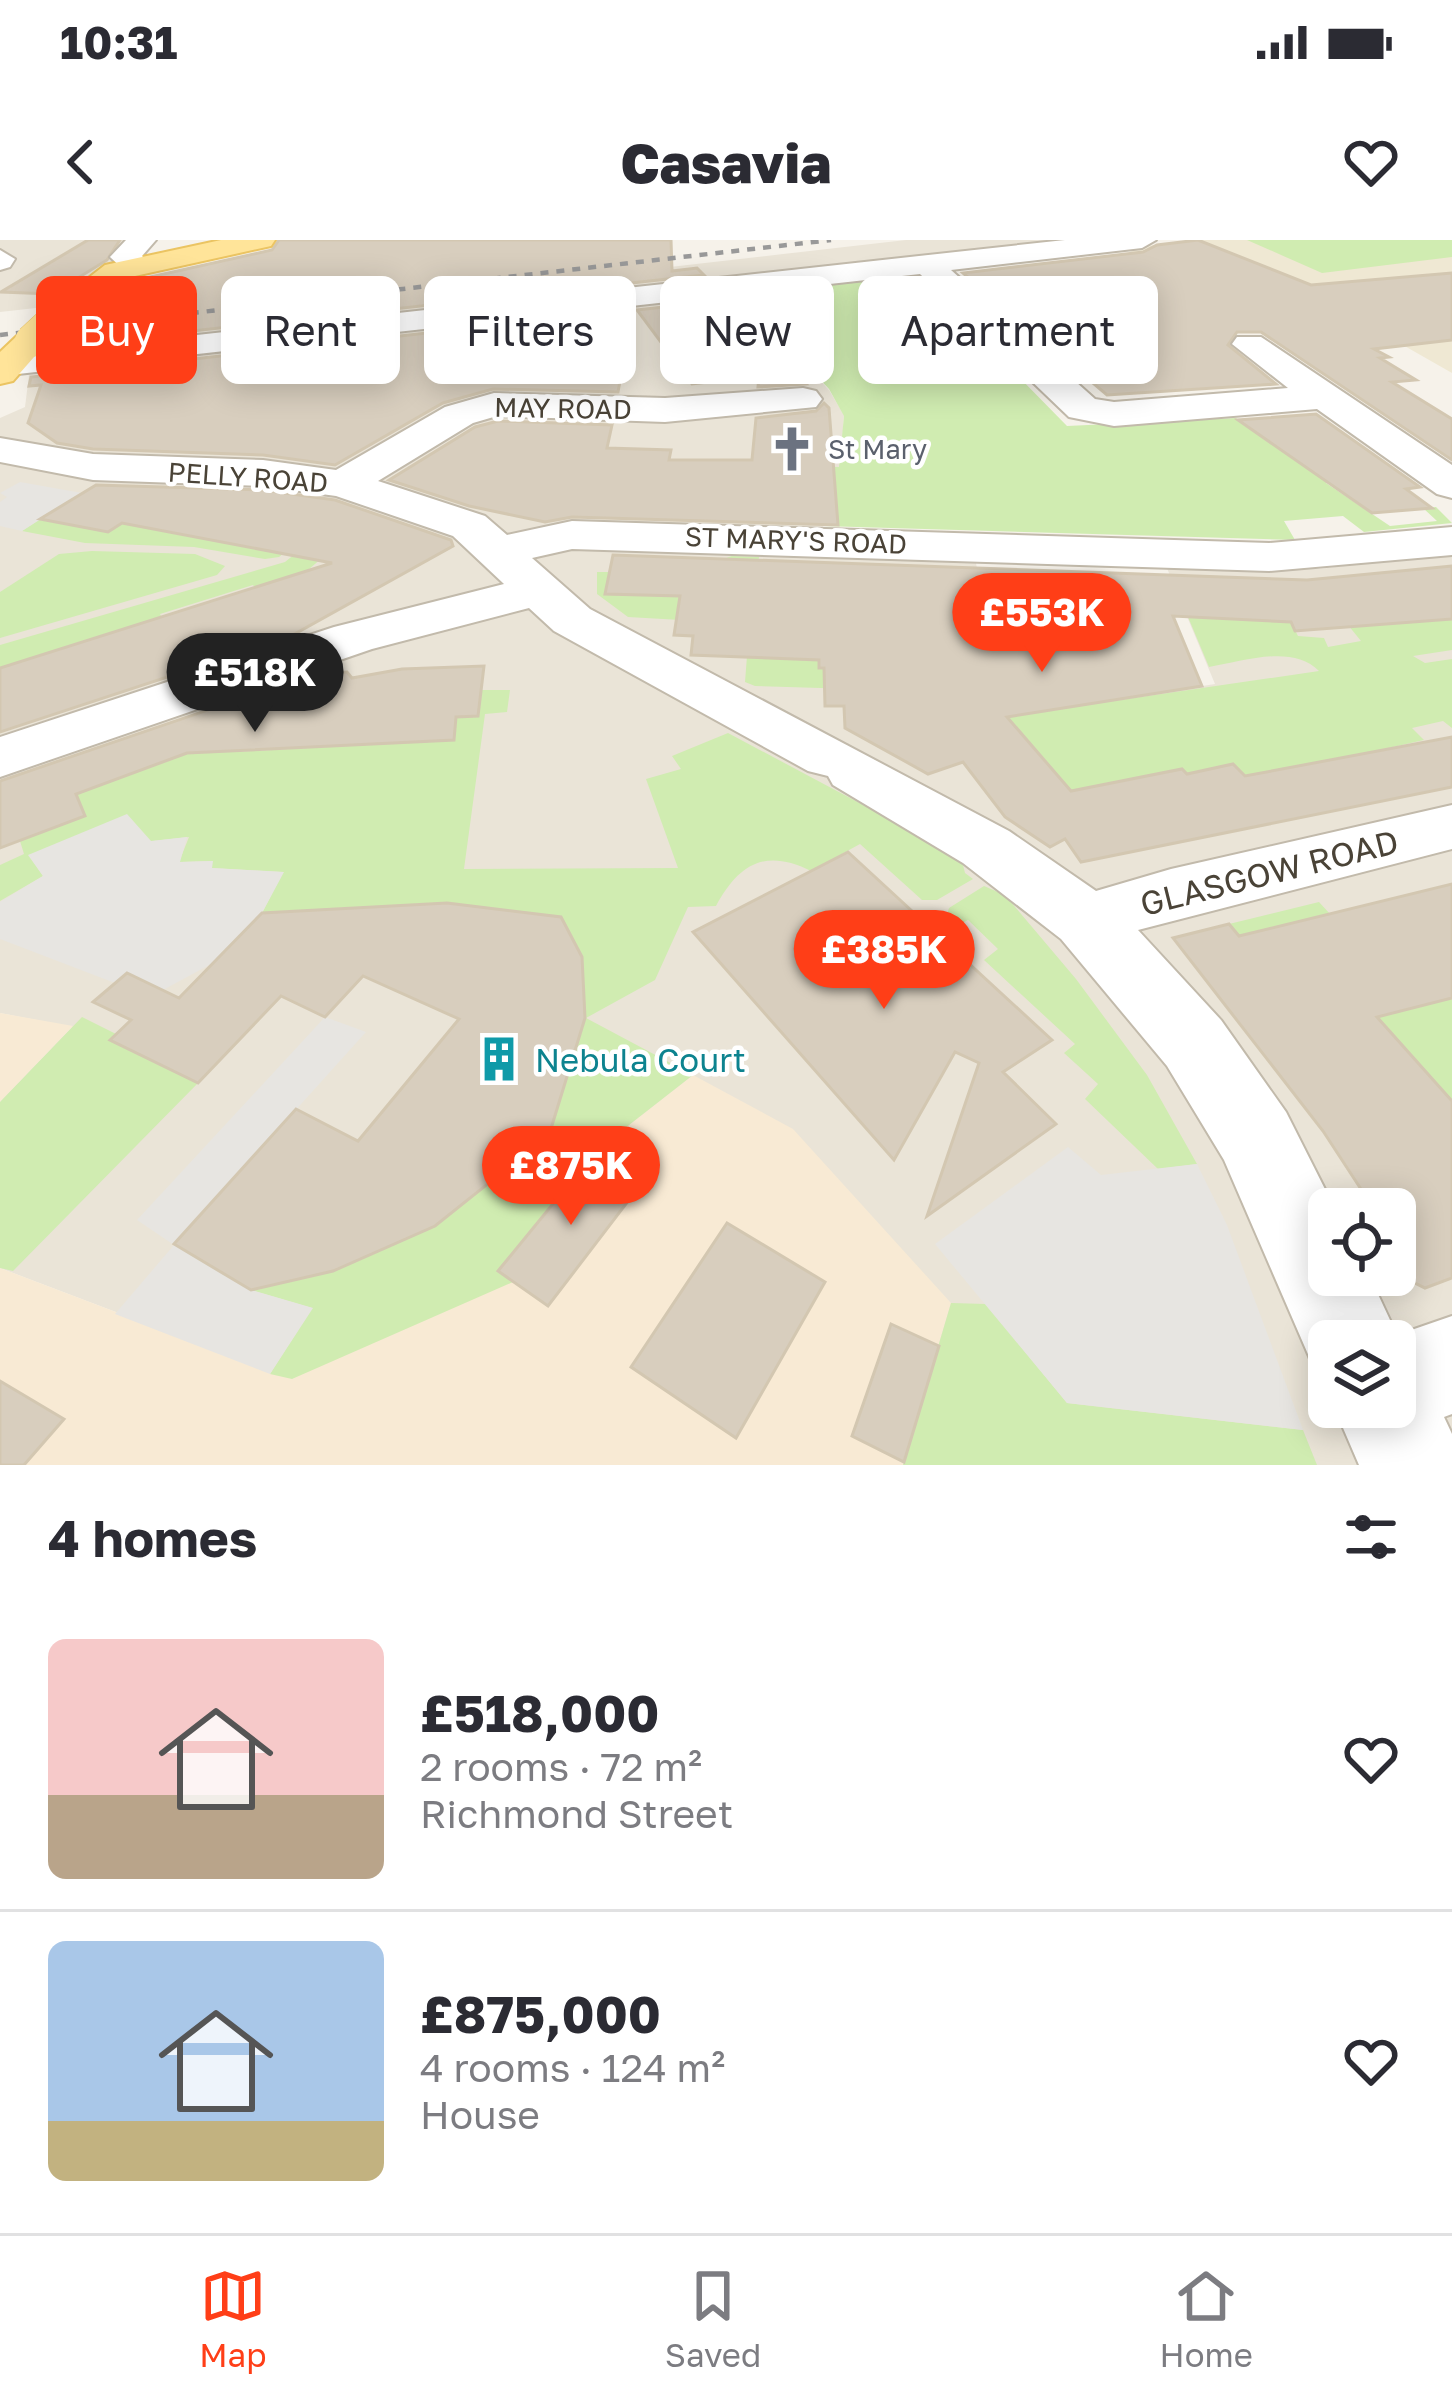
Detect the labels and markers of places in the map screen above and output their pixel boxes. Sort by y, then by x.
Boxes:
church icon: St Mary [767,424,817,474]
place label: St Mary [828,433,927,465]
pin: £553K [958,573,1126,675]
pin: £518K [171,633,339,735]
pin: £385K [800,910,968,1012]
building icon: Nebula Court [474,1034,524,1084]
place label: Nebula Court [535,1040,746,1079]
pin: £875K [487,1126,655,1228]

